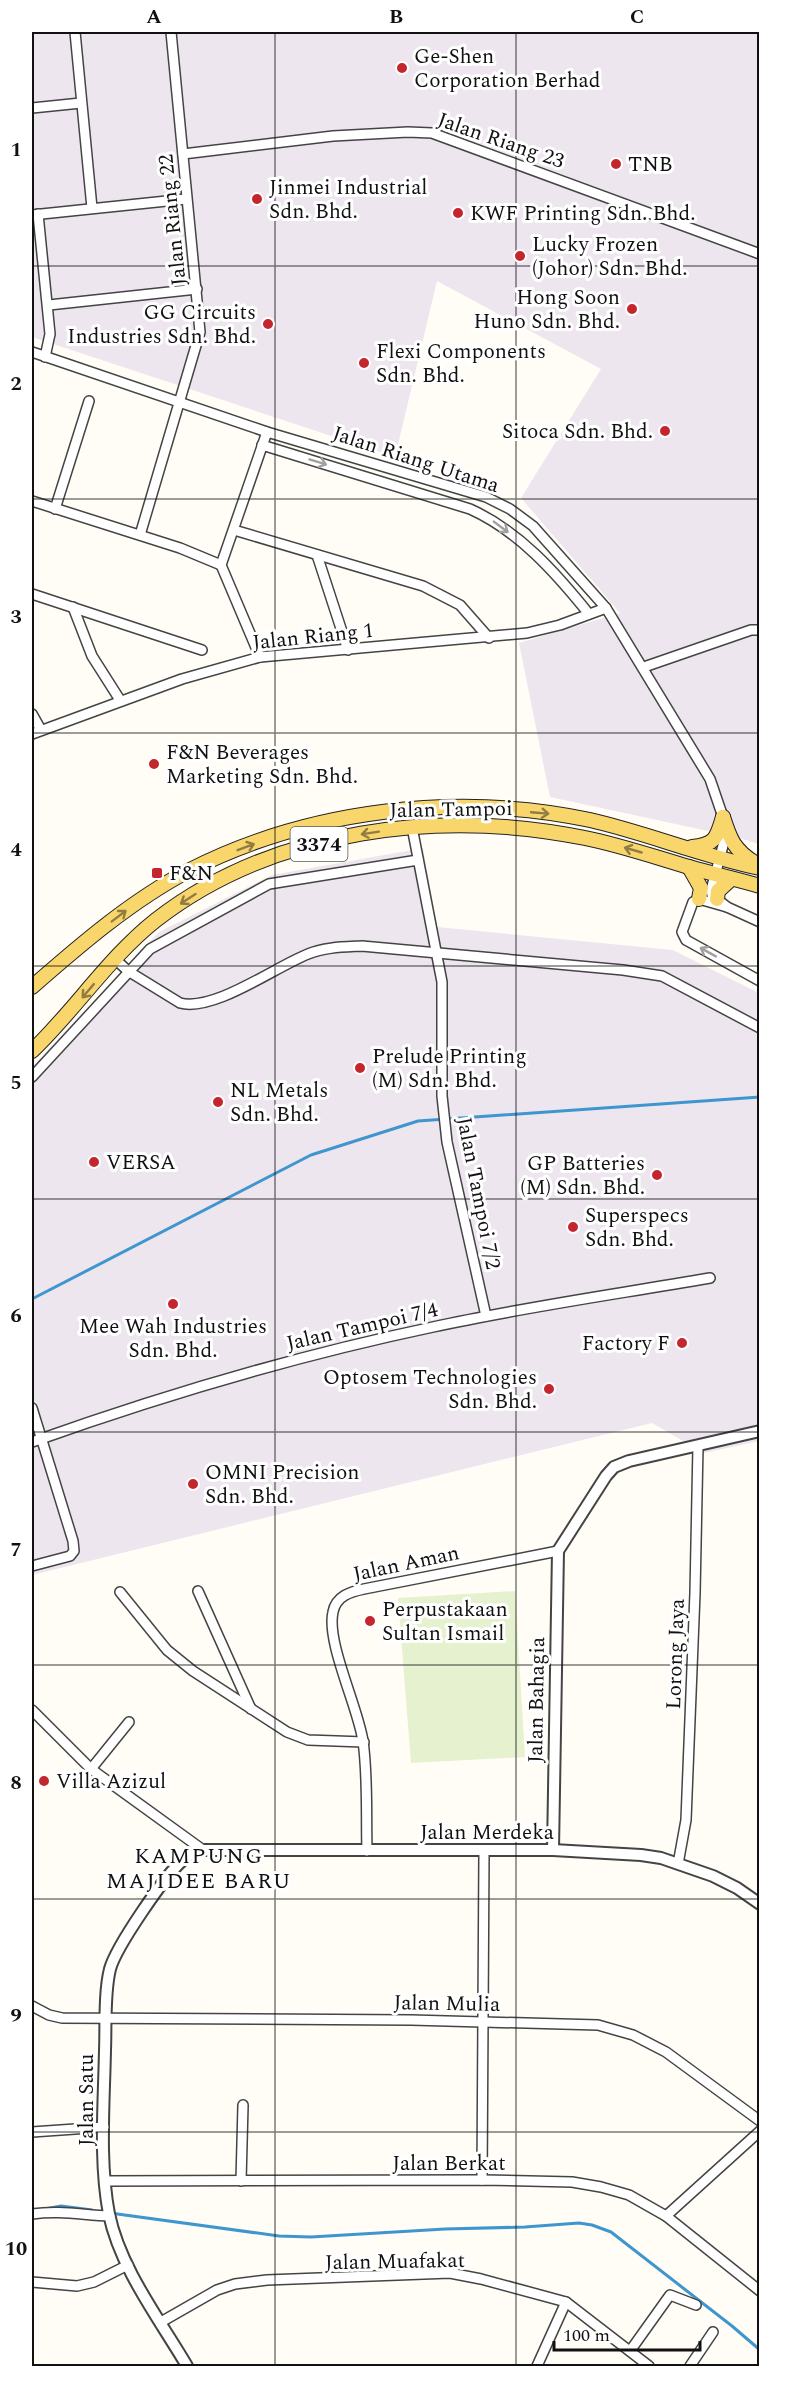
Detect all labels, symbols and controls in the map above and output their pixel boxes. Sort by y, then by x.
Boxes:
text: A [146,2,162,32]
text: B [389,2,403,32]
text: C [630,2,644,32]
place label: Ge-Shen Corporation Berhad [414,41,601,97]
marker: Ge-Shen Corporation Berhad [395,61,409,75]
street label: Jalan Riang 23 [433,104,569,178]
text: 1 [10,135,22,165]
place label: TNB [628,149,673,181]
street label: Jalan Riang 22 [150,152,196,287]
marker: TNB [609,157,623,171]
place label: Jinmei Industrial Sdn. Bhd. [269,172,428,228]
marker: Jinmei Industrial Sdn. Bhd. [250,192,264,206]
place label: KWF Printing Sdn. Bhd. [470,198,695,230]
marker: KWF Printing Sdn. Bhd. [451,206,465,220]
place label: Lucky Frozen (Johor) Sdn. Bhd. [532,229,687,285]
marker: Lucky Frozen (Johor) Sdn. Bhd. [513,249,527,263]
place label: Hong Soon Huno Sdn. Bhd. [474,282,620,338]
place label: GG Circuits Industries Sdn. Bhd. [67,297,256,353]
marker: Hong Soon Huno Sdn. Bhd. [625,302,639,316]
marker: GG Circuits Industries Sdn. Bhd. [261,317,275,331]
place label: Flexi Components Sdn. Bhd. [376,336,546,392]
marker: Flexi Components Sdn. Bhd. [357,356,371,370]
text: 2 [10,369,22,399]
place label: Sitoca Sdn. Bhd. [502,416,653,448]
street label: Jalan Riang Utama [328,418,504,502]
marker: Sitoca Sdn. Bhd. [658,424,672,438]
one-way arrow [308,457,327,468]
one-way arrow [493,520,509,533]
text: 3 [10,602,22,632]
street label: Jalan Riang 1 [251,615,375,659]
place label: F&N Beverages Marketing Sdn. Bhd. [166,737,358,793]
marker: F&N Beverages Marketing Sdn. Bhd. [147,757,161,771]
street label: Jalan Tampoi [389,793,513,827]
one-way arrow [530,807,550,818]
road number: 3374 [290,827,348,861]
one-way arrow [360,827,380,838]
text: 4 [10,835,22,865]
one-way arrow [236,841,254,852]
one-way arrow [624,844,643,856]
place label: F&N [169,858,213,890]
marker: F&N [150,866,164,880]
one-way arrow [180,893,197,905]
one-way arrow [111,910,127,922]
one-way arrow [700,946,718,957]
one-way arrow [81,983,95,998]
place label: Prelude Printing (M) Sdn. Bhd. [372,1041,527,1097]
marker: Prelude Printing (M) Sdn. Bhd. [353,1061,367,1075]
text: 5 [10,1068,22,1098]
place label: NL Metals Sdn. Bhd. [230,1075,328,1131]
marker: NL Metals Sdn. Bhd. [211,1095,225,1109]
street label: Jalan Tampoi 7/2 [448,1114,508,1272]
place label: VERSA [106,1147,176,1179]
place label: GP Batteries (M) Sdn. Bhd. [520,1148,645,1204]
marker: VERSA [87,1155,101,1169]
marker: GP Batteries (M) Sdn. Bhd. [650,1168,664,1182]
place label: Superspecs Sdn. Bhd. [585,1200,689,1256]
marker: Superspecs Sdn. Bhd. [566,1220,580,1234]
street label: Jalan Tampoi 7/4 [283,1294,442,1360]
marker: Mee Wah Industries Sdn. Bhd. [166,1297,180,1311]
text: 6 [10,1301,22,1331]
place label: Mee Wah Industries Sdn. Bhd. [79,1311,267,1367]
place label: Factory F [582,1328,670,1360]
marker: Factory F [675,1336,689,1350]
place label: Optosem Technologies Sdn. Bhd. [323,1362,537,1418]
marker: Optosem Technologies Sdn. Bhd. [542,1382,556,1396]
place label: OMNI Precision Sdn. Bhd. [205,1457,360,1513]
marker: OMNI Precision Sdn. Bhd. [186,1477,200,1491]
text: 7 [10,1535,22,1565]
street label: Jalan Aman [350,1537,462,1591]
place label: Perpustakaan Sultan Ismail [382,1594,508,1650]
street label: Lorong Jaya [658,1597,694,1710]
marker: Perpustakaan Sultan Ismail [363,1614,377,1628]
street label: Jalan Bahagia [520,1636,554,1763]
place label: Villa Azizul [56,1766,166,1798]
text: 8 [10,1768,22,1798]
marker: Villa Azizul [37,1774,51,1788]
street label: Jalan Merdeka [420,1817,555,1849]
district label: KAMPUNG MAJIDEE BARU [106,1840,292,1898]
street label: Jalan Mulia [393,1987,501,2021]
text: 9 [10,2001,22,2031]
street label: Jalan Satu [71,2053,103,2146]
street label: Jalan Berkat [392,2148,506,2180]
text: 10 [5,2234,27,2264]
street label: Jalan Muafakat [325,2245,465,2279]
scale bar [554,2314,700,2352]
text: 100 m [563,2322,610,2349]

